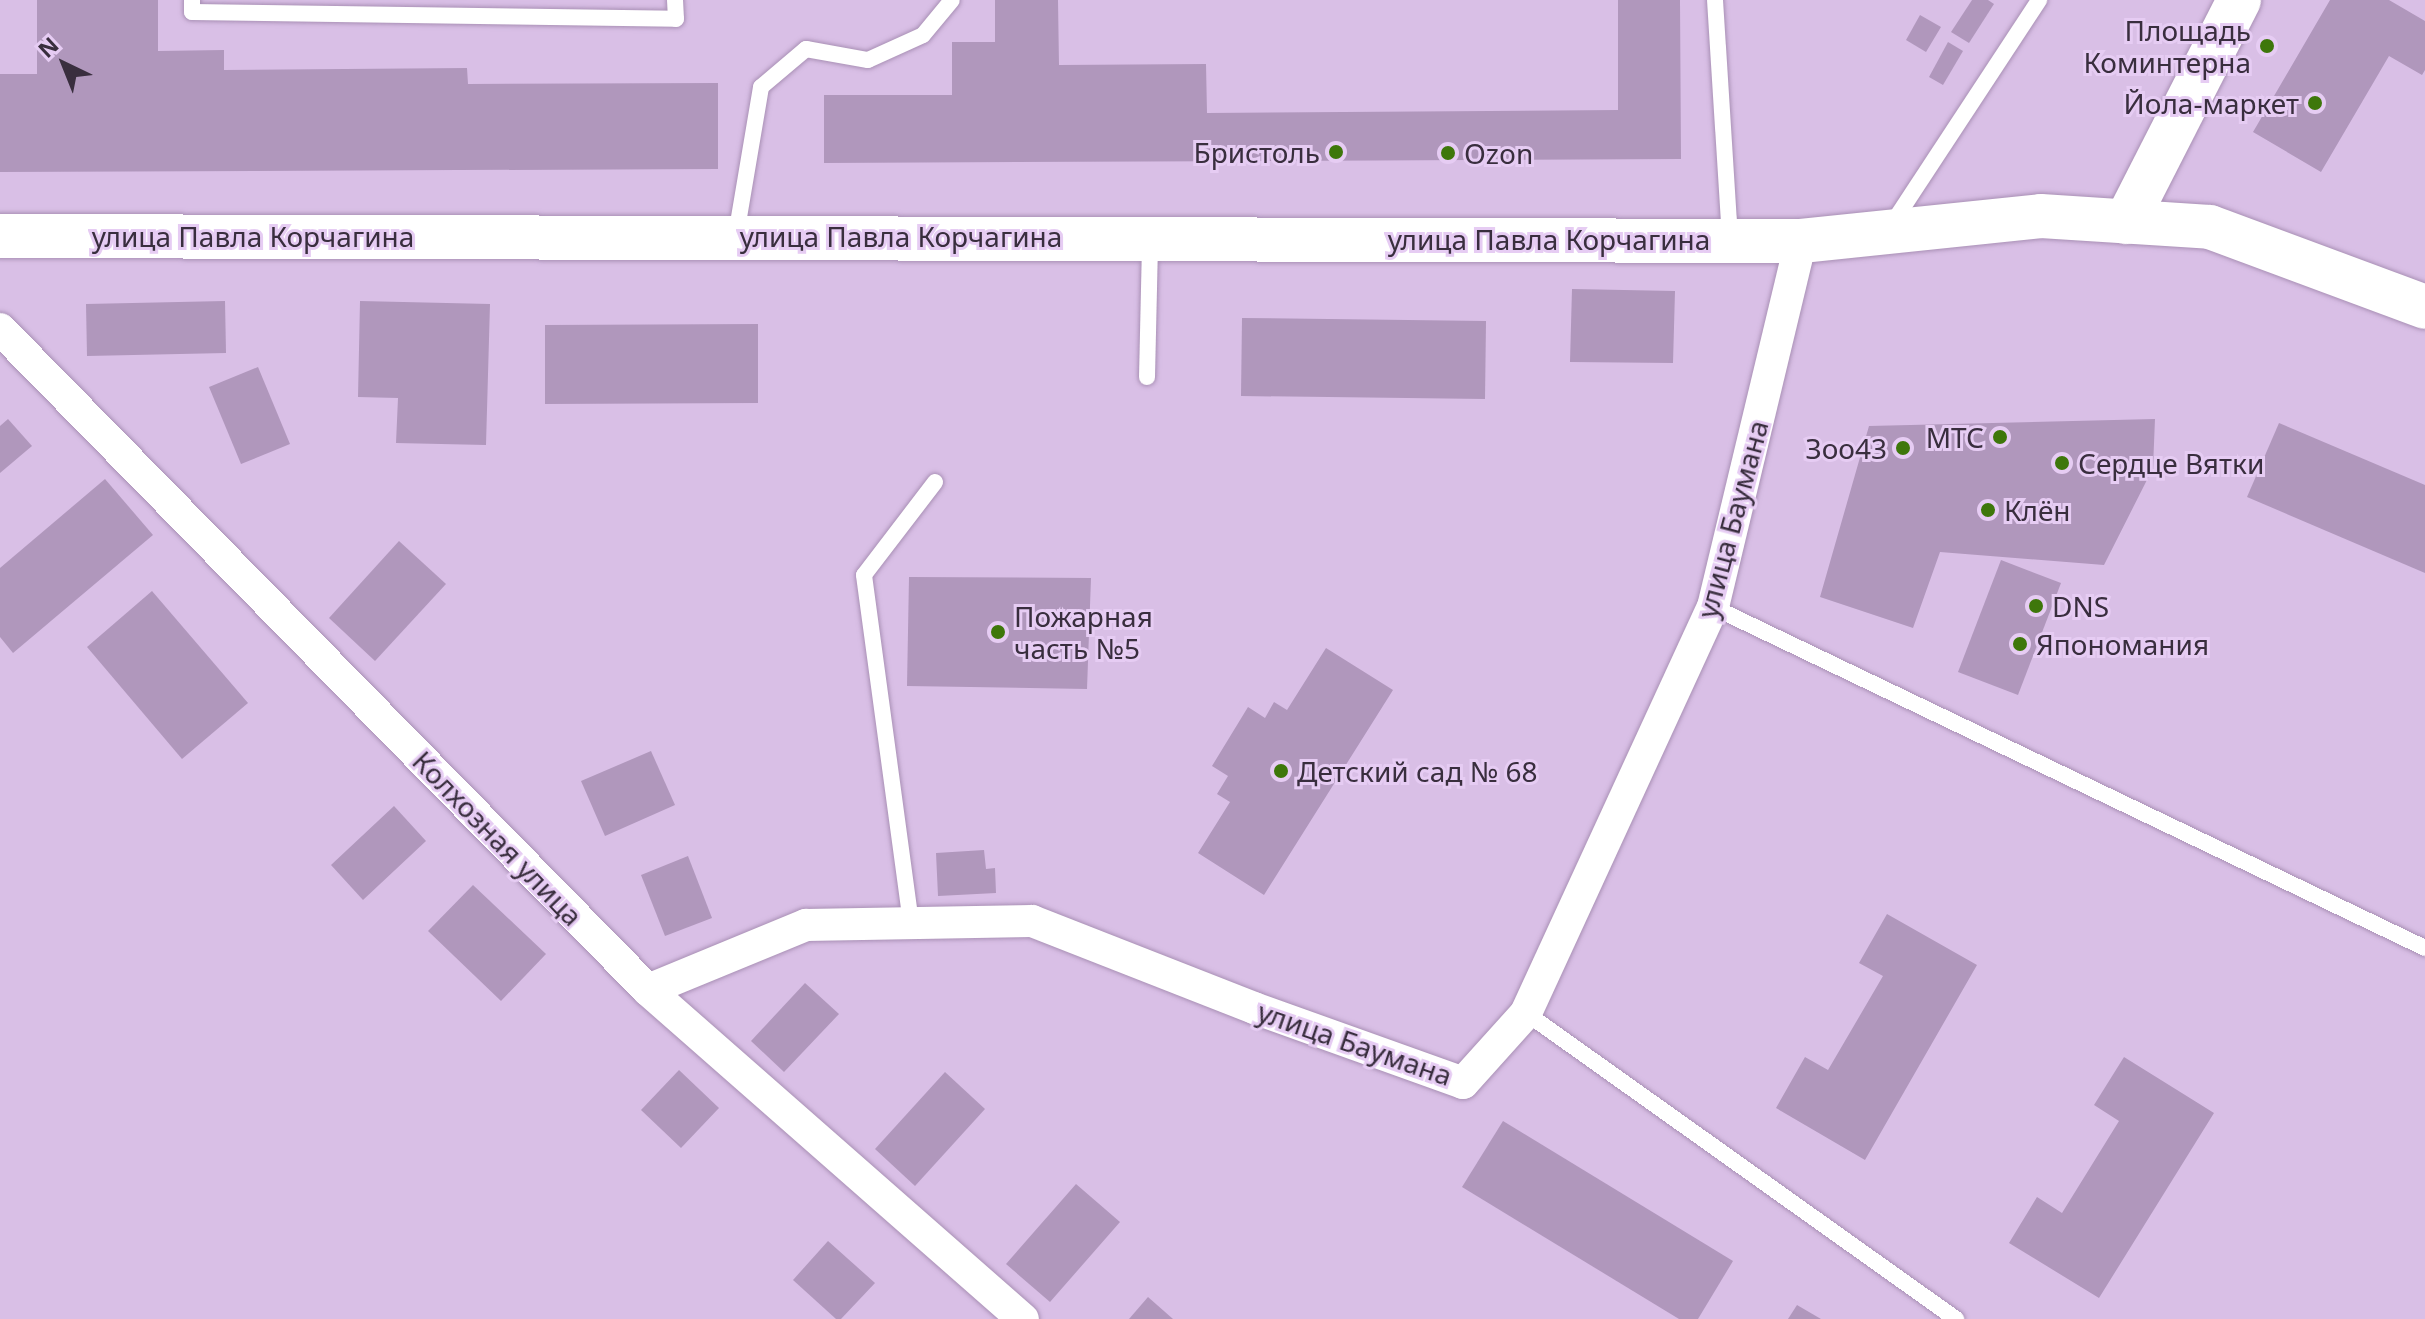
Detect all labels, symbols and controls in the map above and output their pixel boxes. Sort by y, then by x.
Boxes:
place label: Площадь Коминтерна [2083,13,2251,79]
north arrow [24,24,104,104]
text: N [31,29,64,64]
marker: Площадь Коминтерна [2258,37,2276,55]
place label: Йола-маркет [2124,86,2299,120]
marker: Йола-маркет [2306,94,2324,112]
place label: Бристоль [1194,135,1320,169]
place label: Ozon [1464,136,1533,170]
marker: Бристоль [1327,143,1345,161]
marker: Ozon [1439,144,1457,162]
street label: улица Павла Корчагина [92,219,414,253]
street label: улица Павла Корчагина [740,219,1062,253]
street label: улица Павла Корчагина [1388,222,1710,256]
street label: улица Баумана [1689,417,1775,621]
place label: МТС [1926,420,1984,454]
marker: МТС [1991,428,2009,446]
place label: Зоо43 [1806,431,1887,465]
marker: Зоо43 [1894,439,1912,457]
place label: Сердце Вятки [2078,446,2264,480]
marker: Сердце Вятки [2053,454,2071,472]
place label: Клён [2004,493,2071,527]
marker: Клён [1979,501,1997,519]
place label: DNS [2052,589,2109,623]
marker: DNS [2027,597,2045,615]
place label: Пожарная часть №5 [1014,599,1153,665]
marker: Пожарная часть №5 [989,623,1007,641]
place label: Япономания [2036,627,2209,661]
marker: Япономания [2011,635,2029,653]
street label: Колхозная улица [406,744,590,932]
place label: Детский сад № 68 [1297,754,1538,788]
marker: Детский сад № 68 [1272,762,1290,780]
street label: улица Баумана [1253,994,1457,1092]

